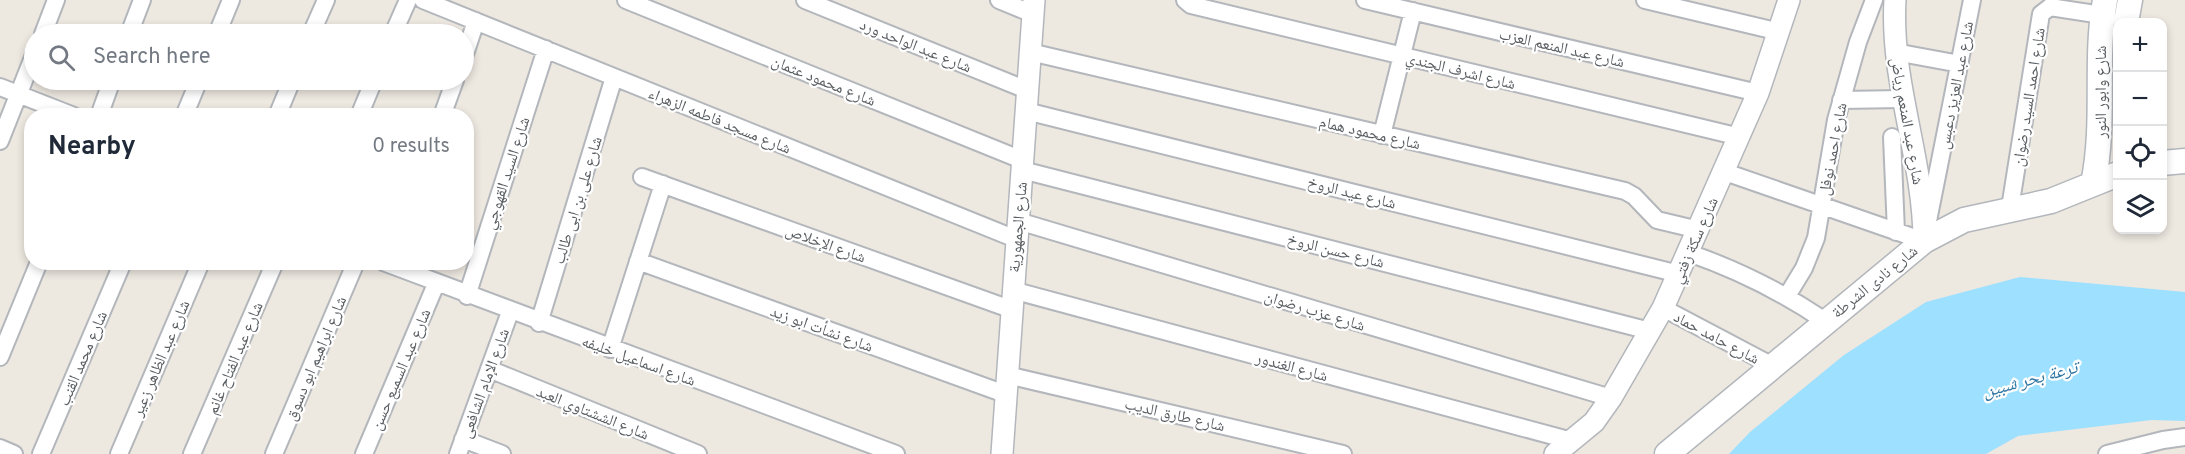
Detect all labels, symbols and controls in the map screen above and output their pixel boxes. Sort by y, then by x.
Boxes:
street label: شارع عبد الواحد ورد [857,15,974,78]
map controls [2113,18,2167,234]
button: + [2113,18,2167,72]
street label: شارع عبد العزيز دعبس [1935,20,1979,151]
search box [24,24,474,90]
street label: شارع عبد المنعم العزب [1497,25,1626,73]
street label: شارع احمد السيد رضوان [2009,26,2051,168]
icon: search [45,41,78,74]
text: Search here [93,44,211,71]
street label: شارع وابور النور [2092,46,2112,139]
street label: شارع اشرف الجندي [1403,49,1517,96]
street label: شارع محمود عثمان [768,52,878,112]
street label: شارع عبد المنعم رياض [1885,56,1927,187]
button: − [2113,72,2167,126]
street label: شارع مسجد فاطمه الزهراء [645,84,793,160]
street label: شارع احمد نوفل [1815,101,1853,198]
street label: شارع محمود همام [1317,113,1422,155]
street label: شارع السيد القهوجي [480,115,537,233]
button: locate [2113,126,2167,180]
text: Nearby [48,131,136,164]
text: 0 results [372,134,450,160]
street label: شارع على بن ابى طالب [550,134,608,267]
street label: شارع عيد الروخ [1305,173,1398,215]
button: layers [2113,180,2167,234]
street label: شارع الجمهورية [1005,181,1033,273]
street label: شارع سكة زفتي [1668,194,1725,288]
street label: شارع الإخلاص [783,221,868,269]
street label: شارع حسن الروخ [1285,230,1386,274]
street label: شارع نادى الشرطة [1828,242,1922,323]
street label: شارع عزب رضوان [1262,287,1367,337]
street label: شارع ابراهيم ابو دسوق [282,294,352,424]
street label: شارع عبد الظاهر زعير [128,298,195,421]
street label: شارع عبد الفتاح غانم [203,299,269,418]
street label: شارع نشأت ابو زيد [767,301,876,358]
street label: شارع عبد السميع حسن [367,306,436,434]
street label: شارع محمد القنب [55,308,113,409]
street label: شارع حامد حماد [1670,308,1762,370]
street label: شارع الإمام الشافعى [457,326,515,441]
street label: شارع اسماعيل خليفه [579,332,698,392]
street label: شارع الغندور [1252,348,1330,387]
water label: ترعة بحر شبين [1980,356,2084,404]
street label: شارع الششتاوي العبد [533,382,651,447]
street label: شارع طارق الديب [1122,395,1227,437]

